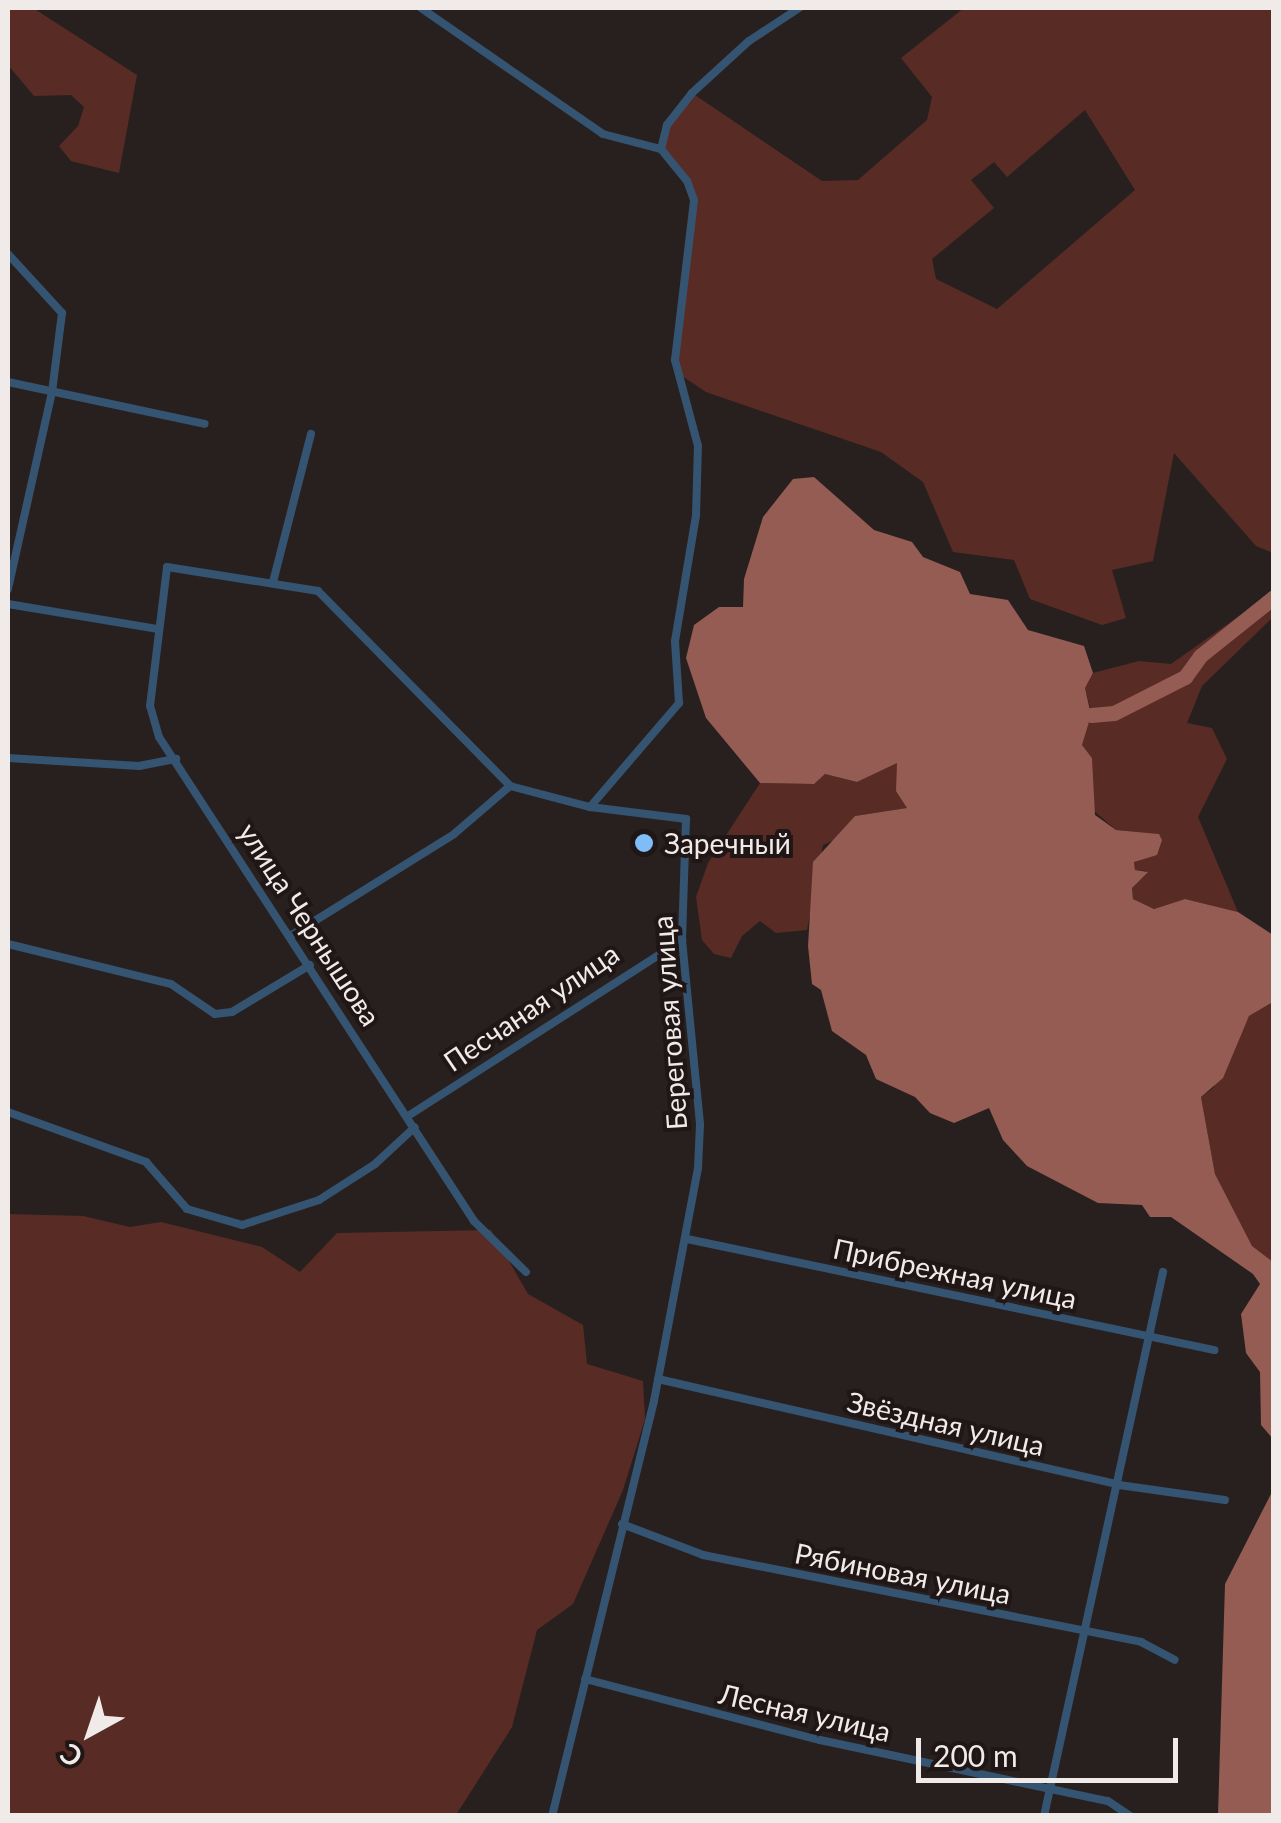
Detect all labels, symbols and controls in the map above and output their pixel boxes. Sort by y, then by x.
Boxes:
street label: улица Чернышова [232,816,388,1032]
place label: Заречный [664,826,791,860]
marker: Заречный [633,832,655,854]
street label: Береговая улица [645,915,693,1131]
street label: Песчаная улица [437,936,625,1078]
street label: Прибрежная улица [830,1231,1080,1315]
street label: Звёздная улица [844,1384,1048,1462]
street label: Рябиновая улица [792,1536,1014,1610]
street label: Лесная улица [716,1676,894,1748]
north arrow [40,1683,140,1783]
scale bar [921,1718,1184,1780]
text: С [53,1737,89,1775]
text: 200 m [933,1737,1018,1773]

